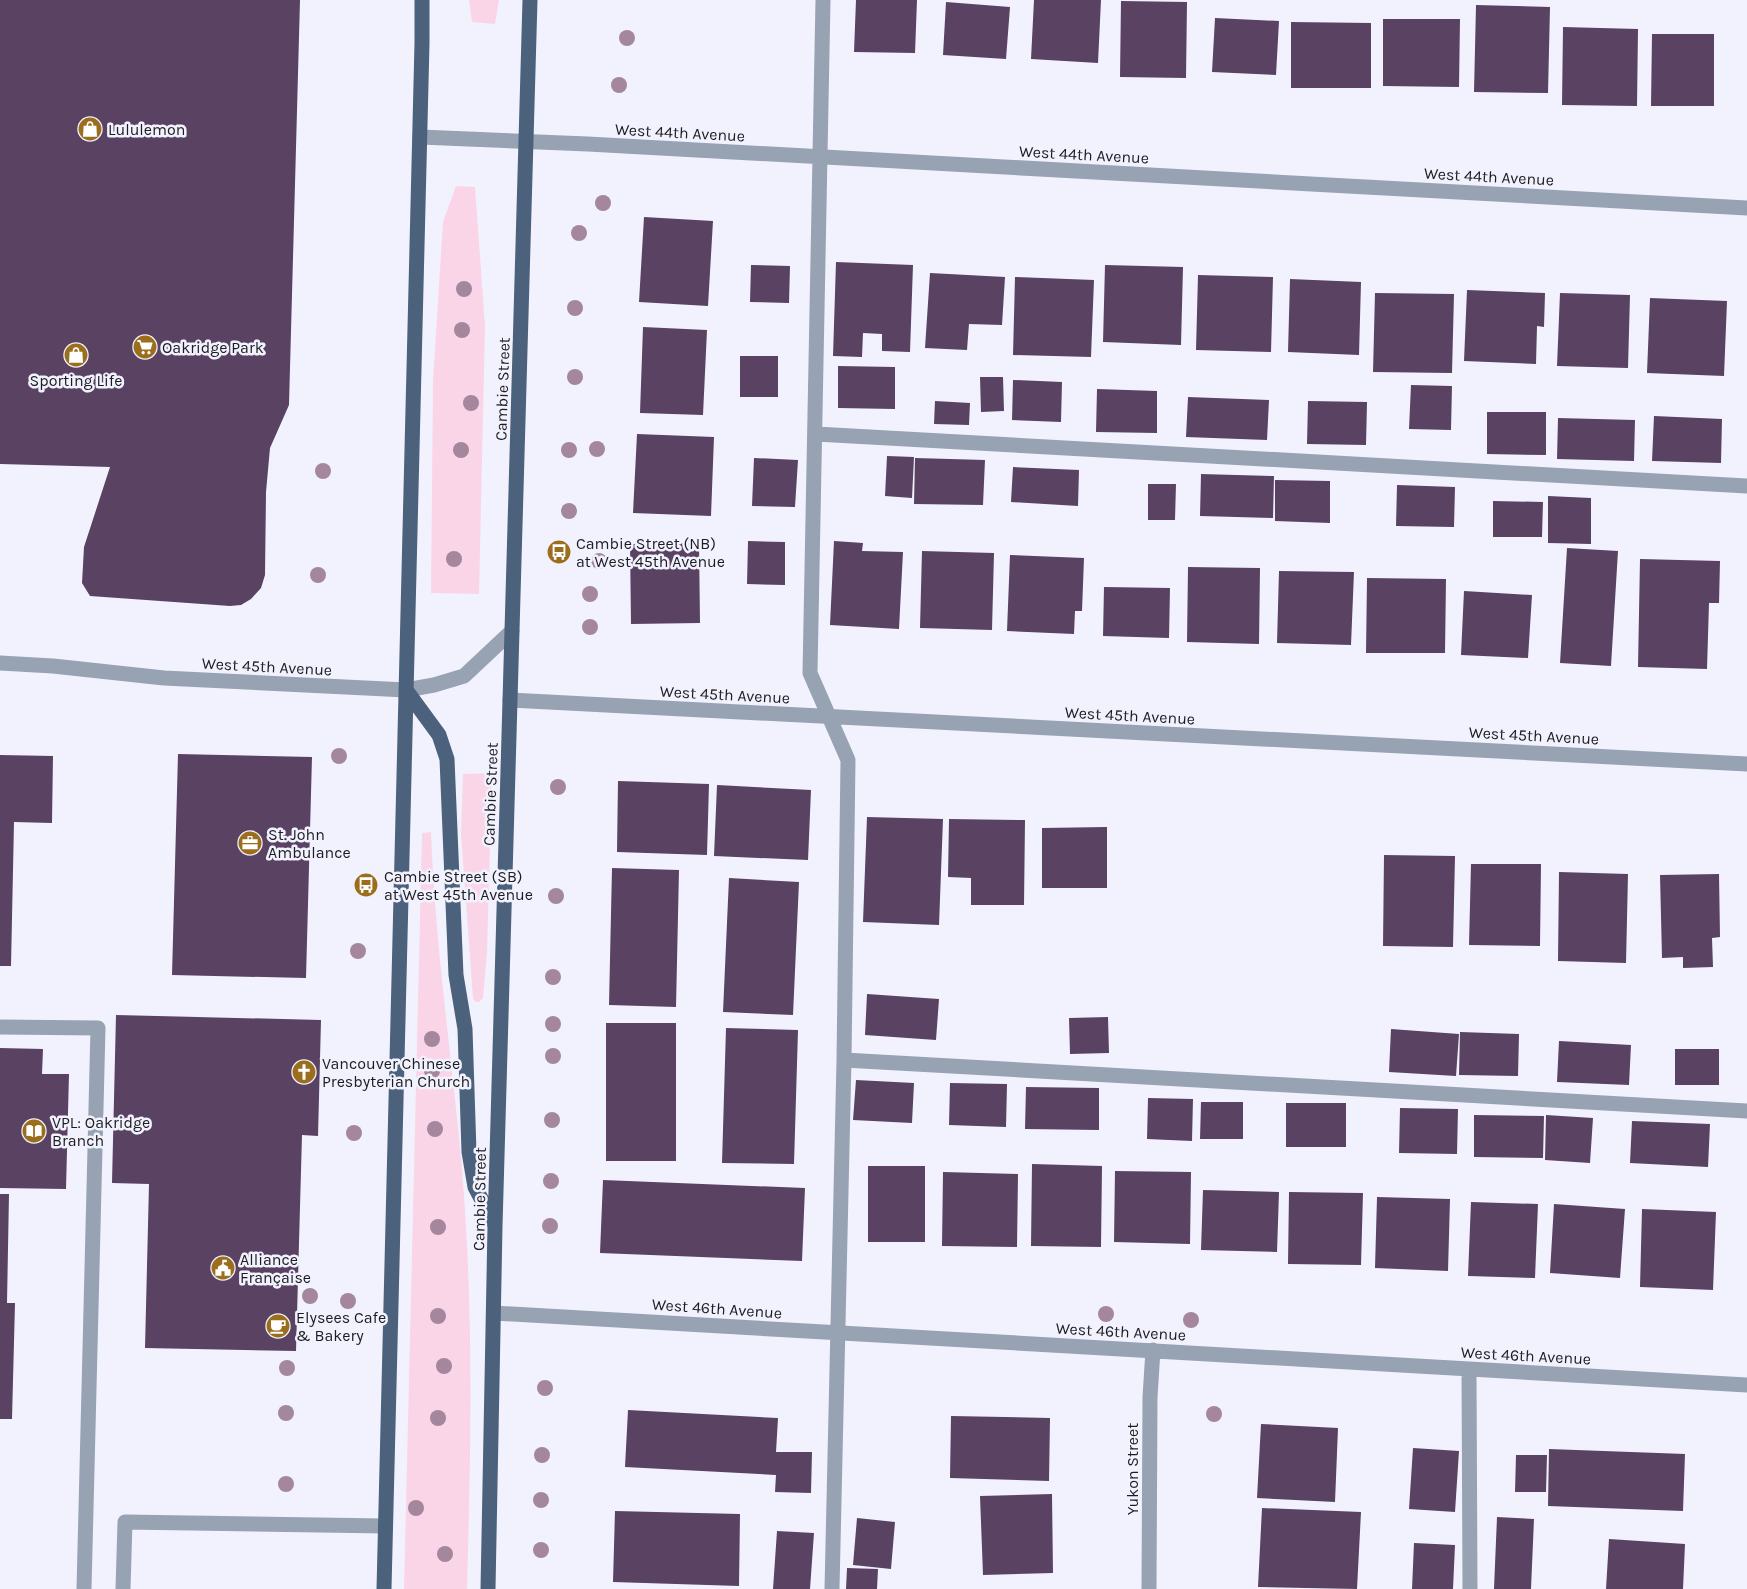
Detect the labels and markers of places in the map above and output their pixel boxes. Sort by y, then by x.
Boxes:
shop icon: Lululemon [77,116,103,142]
place label: Lululemon [108,120,185,139]
supermarket icon: Oakridge Park [132,334,158,360]
place label: Oakridge Park [162,338,264,357]
shop icon: Sporting Life [63,342,89,368]
place label: Sporting Life [30,371,122,390]
place label: Cambie Street (NB) at West 45th Avenue [576,534,725,571]
bus stop icon: Cambie Street (NB) at West 45th Avenue [546,539,572,565]
place label: St. John Ambulance [268,825,351,862]
office icon: St. John Ambulance [237,830,263,856]
place label: Cambie Street (SB) at West 45th Avenue [384,867,533,904]
bus stop icon: Cambie Street (SB) at West 45th Avenue [353,872,379,898]
place label: Vancouver Chinese Presbyterian Church [322,1054,470,1091]
church icon: Vancouver Chinese Presbyterian Church [291,1059,317,1085]
place label: VPL: Oakridge Branch [52,1113,150,1150]
library icon: VPL: Oakridge Branch [21,1118,47,1144]
place label: Alliance Française [240,1250,311,1287]
public building icon: Alliance Française [210,1255,236,1281]
place label: Elysees Cafe & Bakery [296,1308,386,1345]
cafe icon: Elysees Cafe & Bakery [265,1313,291,1339]

